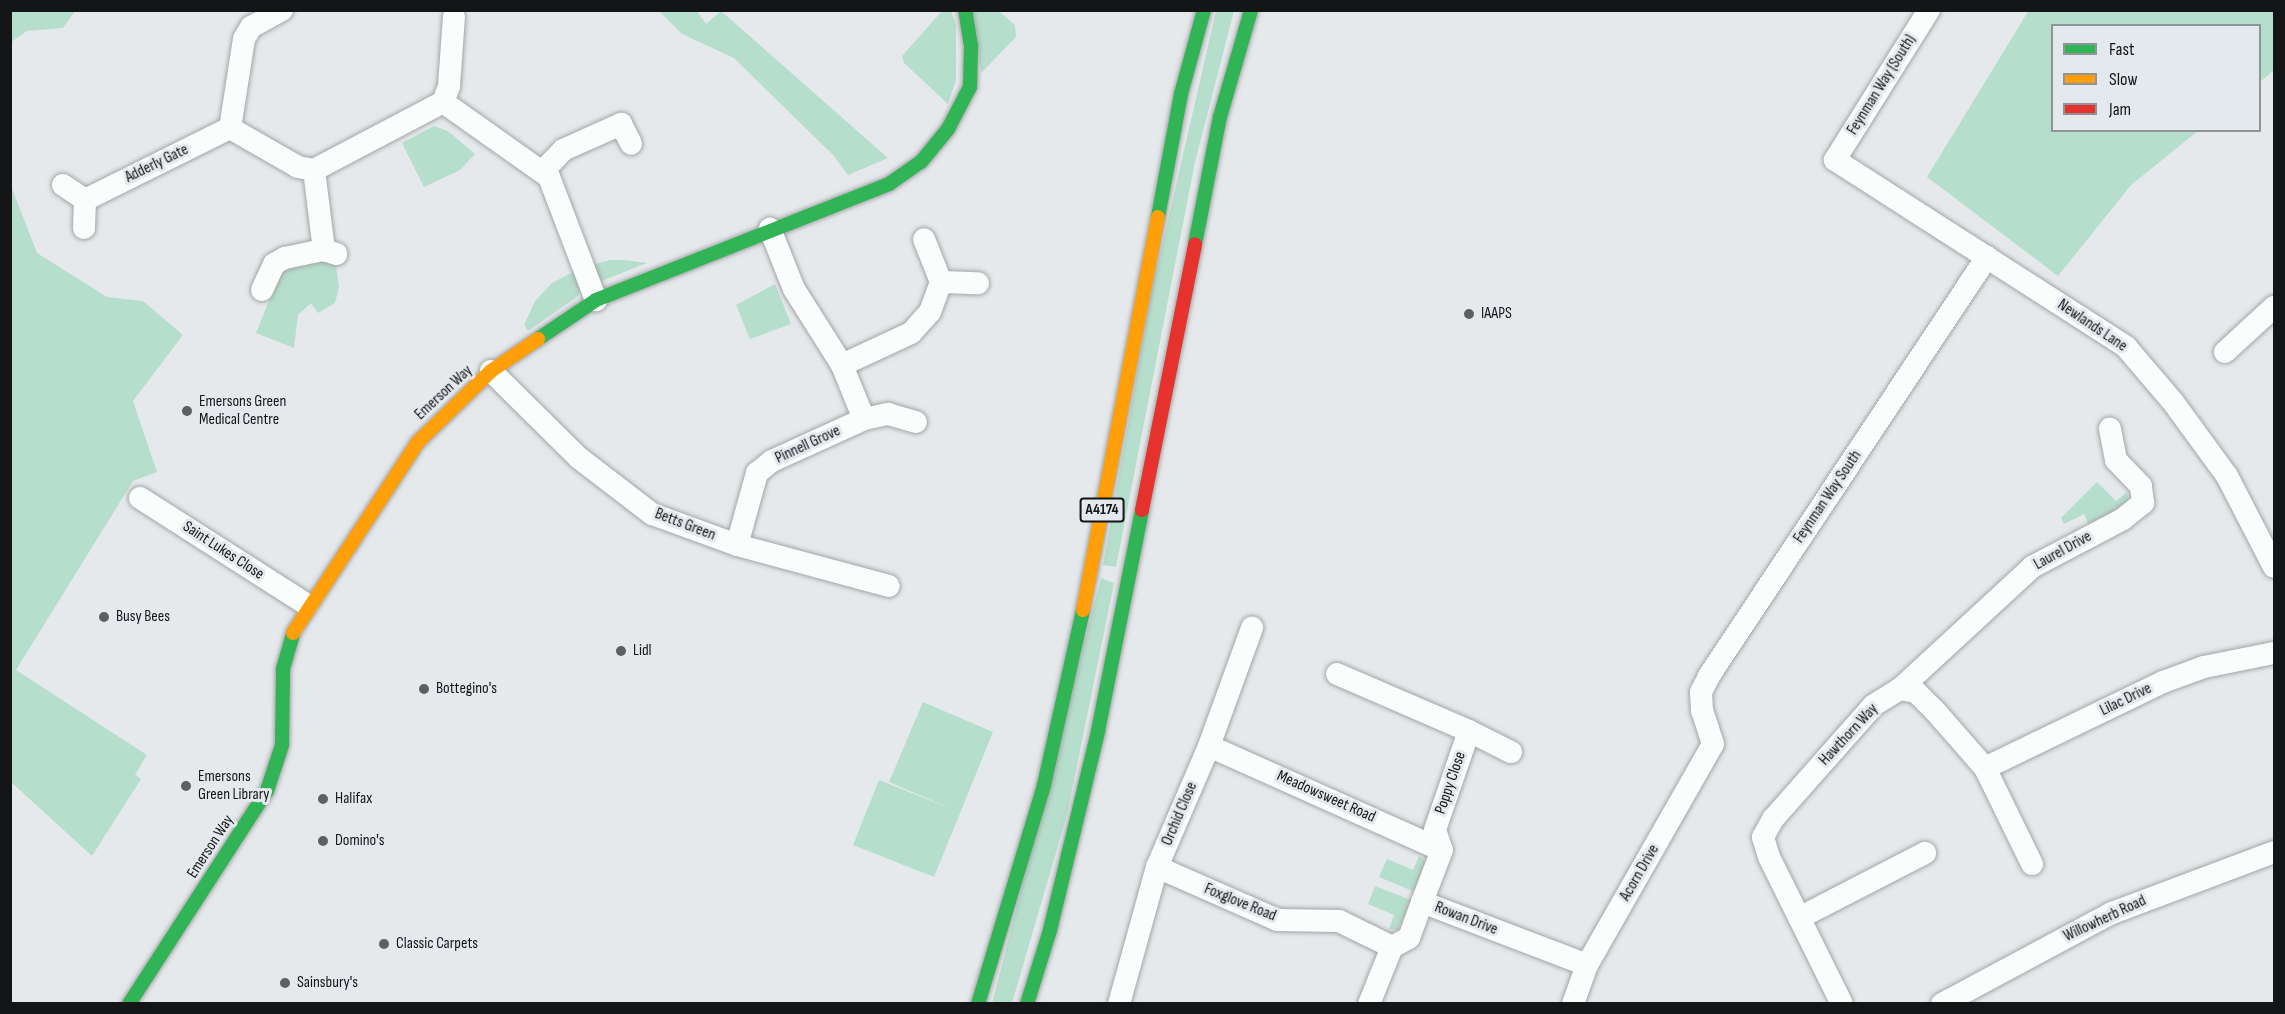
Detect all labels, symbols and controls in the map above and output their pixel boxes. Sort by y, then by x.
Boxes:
legend [2051,24,2261,132]
street label: Feynman Way (South) [1843,31,1921,139]
text: Fast [2109,39,2134,60]
text: Slow [2109,69,2138,90]
text: Jam [2109,99,2131,120]
street label: Adderly Gate [122,140,192,188]
street label: Newlands Lane [2054,296,2130,356]
place label: IAAPS [1481,304,1512,324]
marker: IAAPS [1462,307,1476,321]
street label: Emerson Way [411,362,477,424]
place label: Emersons Green Medical Centre [199,392,286,430]
marker: Emersons Green Medical Centre [180,404,194,418]
street label: Pinnell Grove [772,422,844,468]
street label: Feynman Way South [1790,447,1866,547]
road number: A4174 [1080,498,1124,522]
street label: Betts Green [652,505,718,545]
street label: Saint Lukes Close [179,518,267,584]
street label: Laurel Drive [2031,527,2095,575]
place label: Busy Bees [116,607,170,627]
marker: Busy Bees [97,610,111,624]
place label: Lidl [633,641,652,661]
marker: Lidl [614,644,628,658]
place label: Bottegino's [436,679,497,699]
street label: Lilac Drive [2097,679,2155,721]
marker: Bottegino's [417,682,431,696]
street label: Hawthorn Way [1815,700,1883,770]
street label: Poppy Close [1431,749,1471,817]
place label: Emersons Green Library [198,767,270,805]
street label: Meadowsweet Road [1274,767,1378,827]
marker: Emersons Green Library [179,779,193,793]
street label: Orchid Close [1158,779,1202,849]
place label: Halifax [335,789,372,809]
marker: Halifax [316,792,330,806]
street label: Emerson Way [183,812,239,882]
place label: Domino's [335,831,385,851]
marker: Domino's [316,834,330,848]
street label: Acorn Drive [1616,841,1664,905]
street label: Foxglove Road [1201,880,1279,926]
street label: Willowherb Road [2061,892,2149,946]
street label: Rowan Drive [1432,898,1500,940]
place label: Classic Carpets [396,934,478,954]
marker: Classic Carpets [377,937,391,951]
place label: Sainsbury's [297,973,358,993]
marker: Sainsbury's [278,976,292,990]

